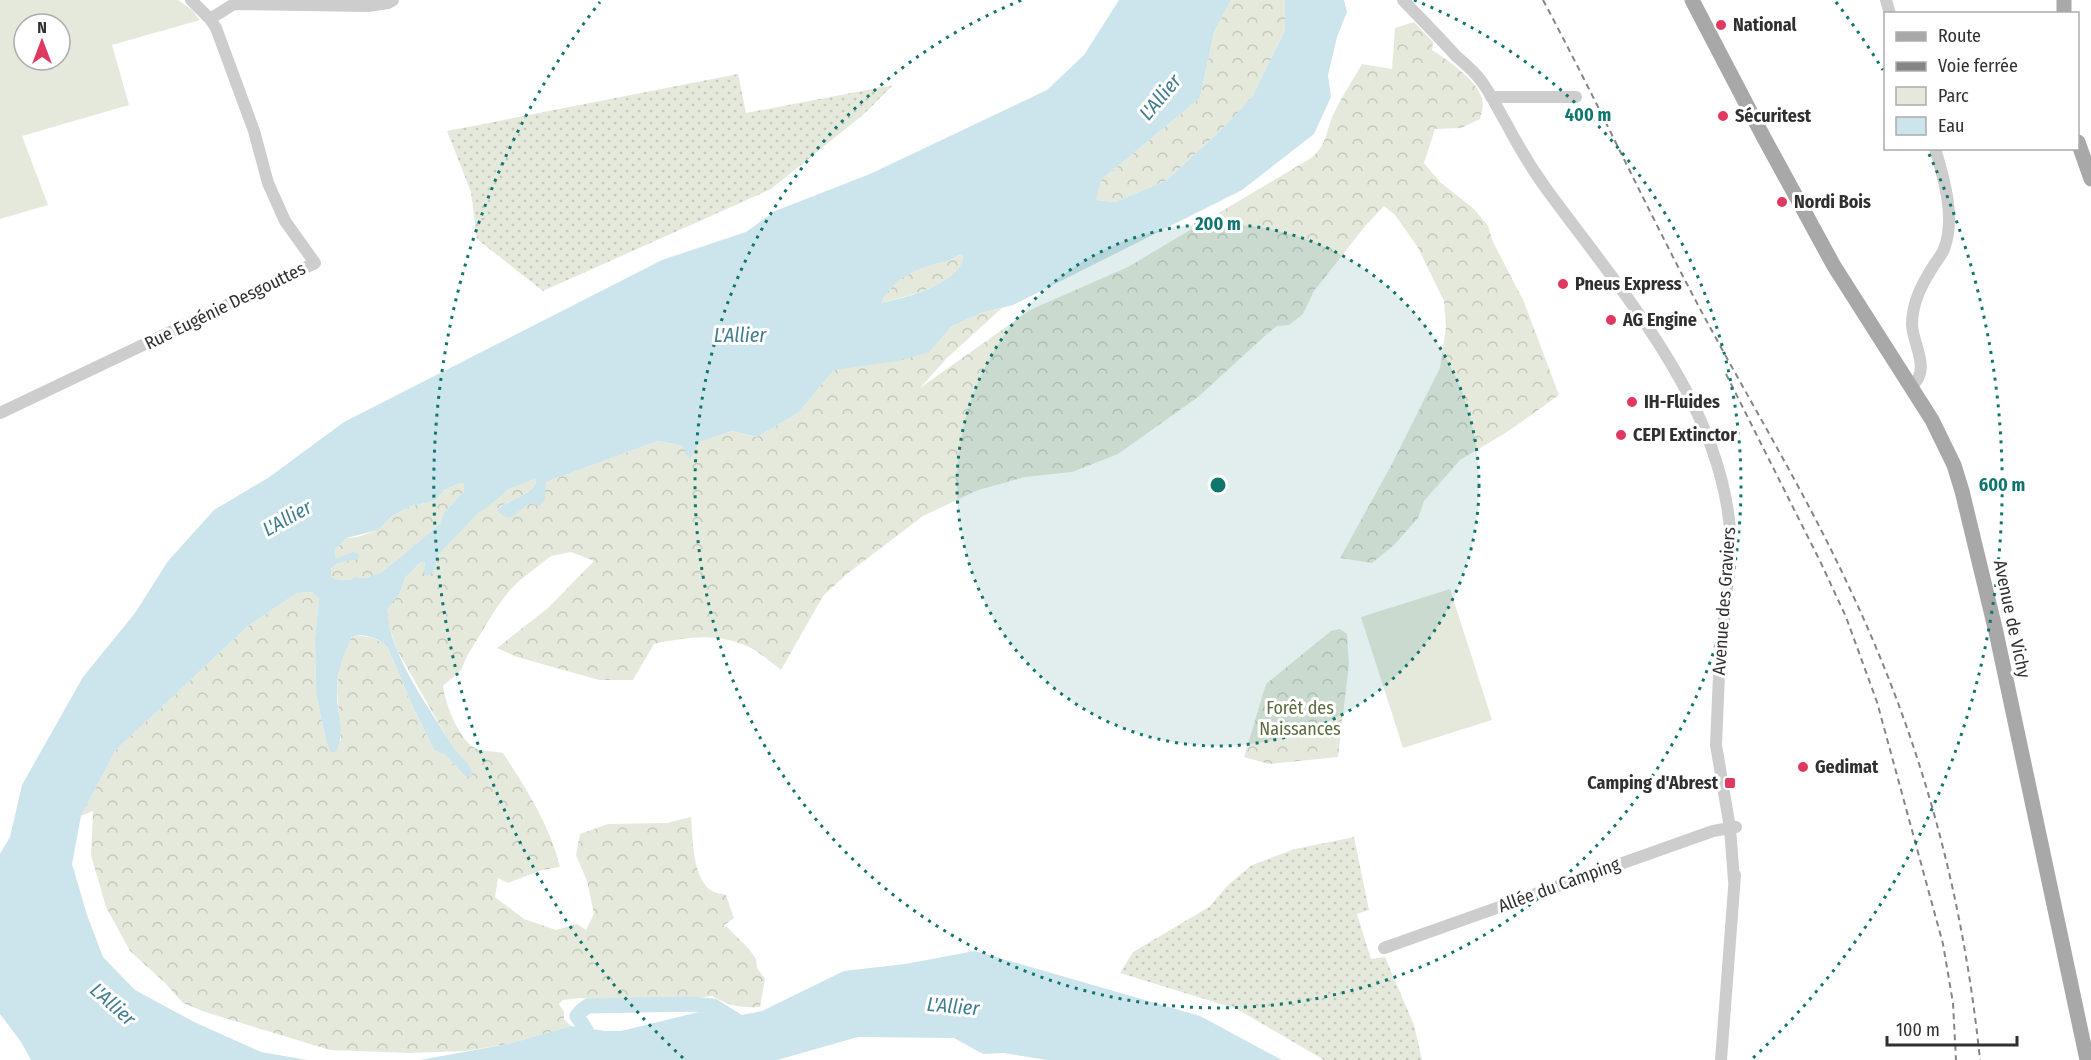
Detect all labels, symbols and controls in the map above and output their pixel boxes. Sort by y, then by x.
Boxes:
north arrow [12,12,72,72]
legend [1884,12,2079,150]
place label: National [1733,14,1797,36]
text: N [37,18,47,37]
marker: National [1714,18,1728,32]
text: Route [1938,25,1981,47]
text: Voie ferrée [1938,55,2018,77]
water label: L'Allier [1134,68,1187,125]
text: Parc [1938,85,1969,107]
text: 400 m [1565,104,1611,126]
place label: Sécuritest [1735,105,1812,127]
marker: Sécuritest [1716,109,1730,123]
text: Eau [1938,115,1964,137]
place label: Nordi Bois [1794,191,1871,213]
marker: Nordi Bois [1775,195,1789,209]
text: 200 m [1194,213,1241,235]
street label: Rue Eugénie Desgouttes [141,257,309,355]
place label: Pneus Express [1575,273,1682,295]
marker: Pneus Express [1556,277,1570,291]
place label: AG Engine [1622,309,1697,331]
marker: AG Engine [1604,313,1618,327]
water label: L'Allier [714,323,767,347]
place label: IH-Fluides [1644,391,1720,413]
marker: IH-Fluides [1625,395,1639,409]
place label: CEPI Extinctor [1633,424,1737,446]
marker: CEPI Extinctor [1614,428,1628,442]
text: 600 m [1979,474,2025,496]
centre of rings [1208,475,1228,495]
water label: L'Allier [258,494,317,541]
street label: Avenue des Graviers [1708,526,1740,676]
street label: Avenue de Vichy [1989,558,2035,680]
park label: Forêt des Naissances [1259,697,1341,740]
place label: Gedimat [1815,756,1879,778]
marker: Gedimat [1796,760,1810,774]
place label: Camping d'Abrest [1587,772,1719,794]
marker: Camping d'Abrest [1723,776,1737,790]
street label: Allée du Camping [1495,853,1623,917]
water label: L'Allier [85,978,141,1031]
water label: L'Allier [926,992,981,1020]
scale bar [1887,1009,2018,1047]
text: 100 m [1896,1019,1940,1041]

